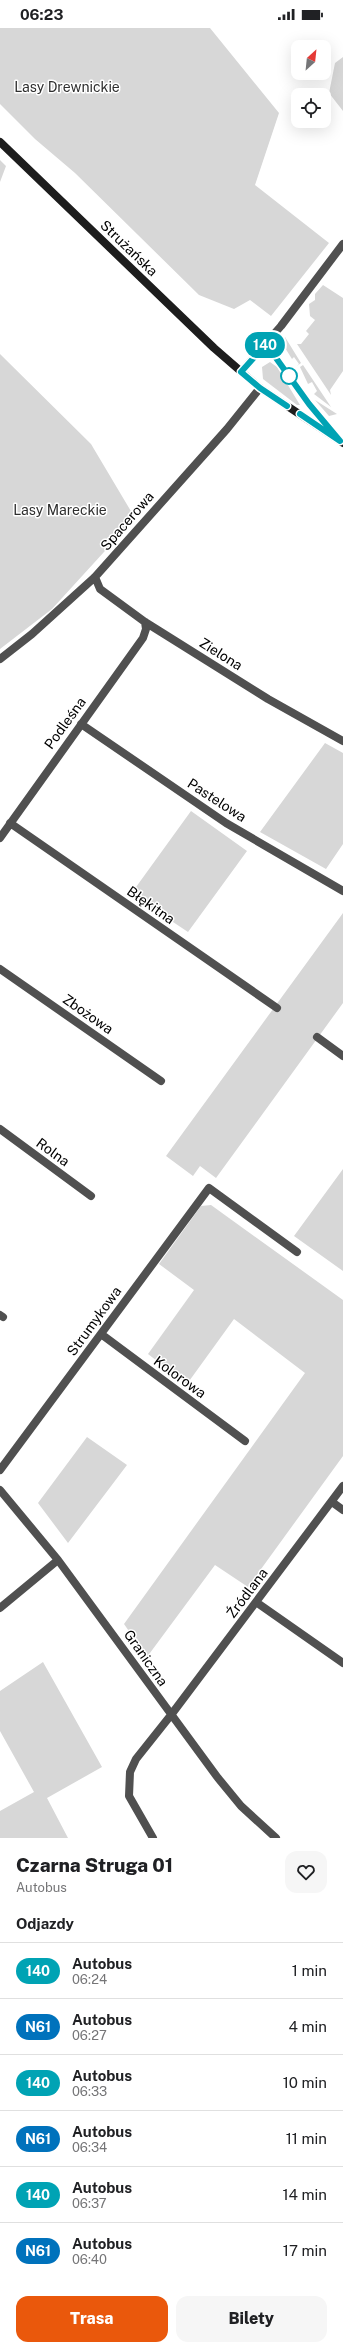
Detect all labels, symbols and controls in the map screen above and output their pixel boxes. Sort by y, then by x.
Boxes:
text: 06:23 [20,6,63,23]
north arrow [291,40,331,80]
map controls [291,40,331,128]
park label: Lasy Drewnickie [14,79,120,95]
button: locate [291,88,331,128]
street label: Strużańska [97,217,161,279]
line badge: 140 [242,332,288,358]
text: 140 [253,337,277,353]
unlabelled marker [280,367,298,385]
street label: Spacerowa [97,488,157,554]
park label: Lasy Mareckie [13,502,107,518]
street label: Zielona [197,635,245,673]
street label: Podleśna [41,694,89,752]
street label: Pastelowa [185,775,249,825]
street label: Błękitna [124,883,178,927]
street label: Zbożowa [60,991,116,1037]
street label: Rolna [33,1135,73,1169]
street label: Strumykowa [64,1283,124,1359]
street label: Kolorowa [151,1353,209,1401]
street label: Źródlana [222,1564,271,1621]
street label: Graniczna [121,1627,171,1689]
button: heart [285,1851,327,1893]
text: Czarna Struga 01 [16,1854,173,1876]
text: Autobus [16,1880,67,1895]
text: Odjazdy [16,1915,74,1932]
text: Autobus [72,1955,132,1972]
text: 1 min [292,1962,327,1979]
text: 140 [26,1963,50,1979]
text: 06:24 [72,1972,107,1987]
text: Autobus [72,2011,132,2028]
text: 4 min [288,2018,327,2035]
text: N61 [25,2019,51,2035]
text: 06:27 [72,2028,107,2043]
text: Autobus [72,2067,132,2084]
text: 10 min [283,2074,327,2091]
text: 140 [26,2075,50,2091]
text: 06:33 [72,2084,107,2099]
text: Autobus [72,2123,132,2140]
text: 11 min [286,2130,327,2147]
text: N61 [25,2131,51,2147]
text: 06:34 [72,2140,107,2155]
text: Autobus [72,2179,132,2196]
text: 14 min [282,2186,327,2203]
text: 140 [26,2187,50,2203]
text: 06:37 [72,2196,107,2211]
text: Autobus [72,2235,132,2252]
text: 17 min [283,2242,327,2259]
text: N61 [25,2243,51,2259]
text: 06:40 [72,2252,107,2267]
button: Trasa [16,2296,168,2342]
button: Bilety [176,2296,327,2342]

